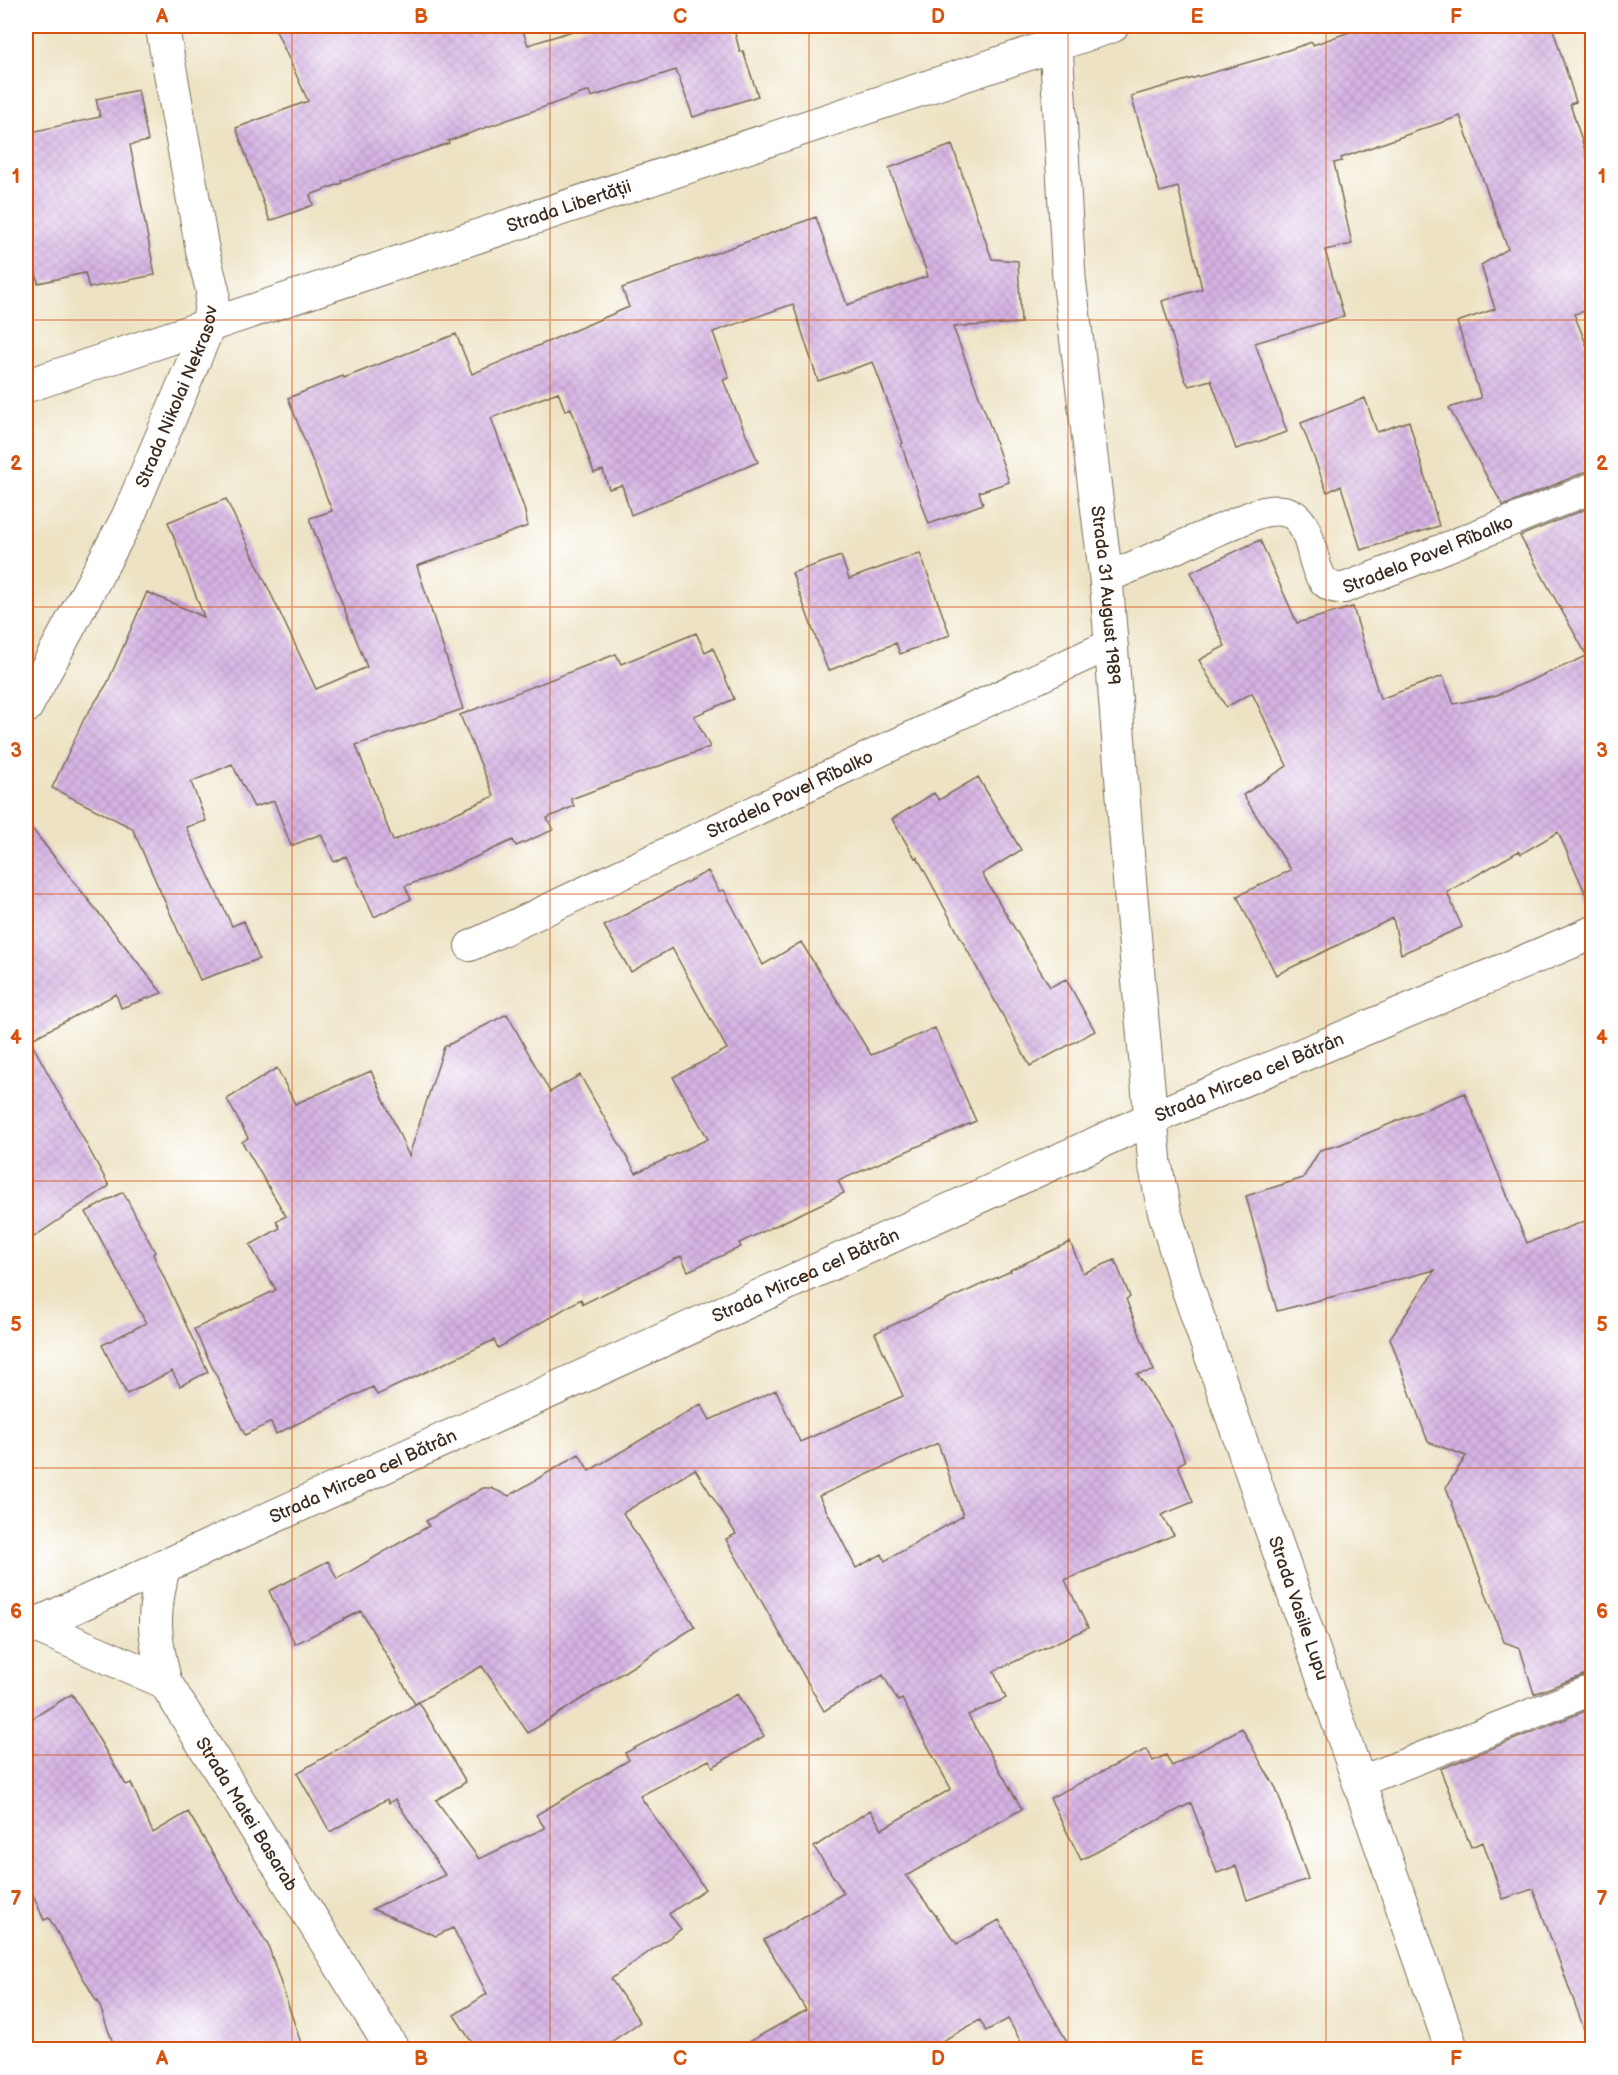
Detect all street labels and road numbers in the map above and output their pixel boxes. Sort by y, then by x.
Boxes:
street label: Strada Libertății [504,176,634,237]
street label: Strada Nikolai Nekrasov [132,304,222,491]
street label: Strada 31 August 1989 [1086,505,1124,686]
street label: Stradela Pavel Rîbalko [1340,511,1516,598]
street label: Stradela Pavel Rîbalko [703,746,877,843]
street label: Strada Mircea cel Bătrân [1152,1029,1347,1127]
street label: Strada Mircea cel Bătrân [709,1224,903,1327]
street label: Strada Mircea cel Bătrân [266,1425,460,1528]
street label: Strada Vasile Lupu [1264,1534,1333,1683]
street label: Strada Matei Basarab [191,1734,302,1895]

